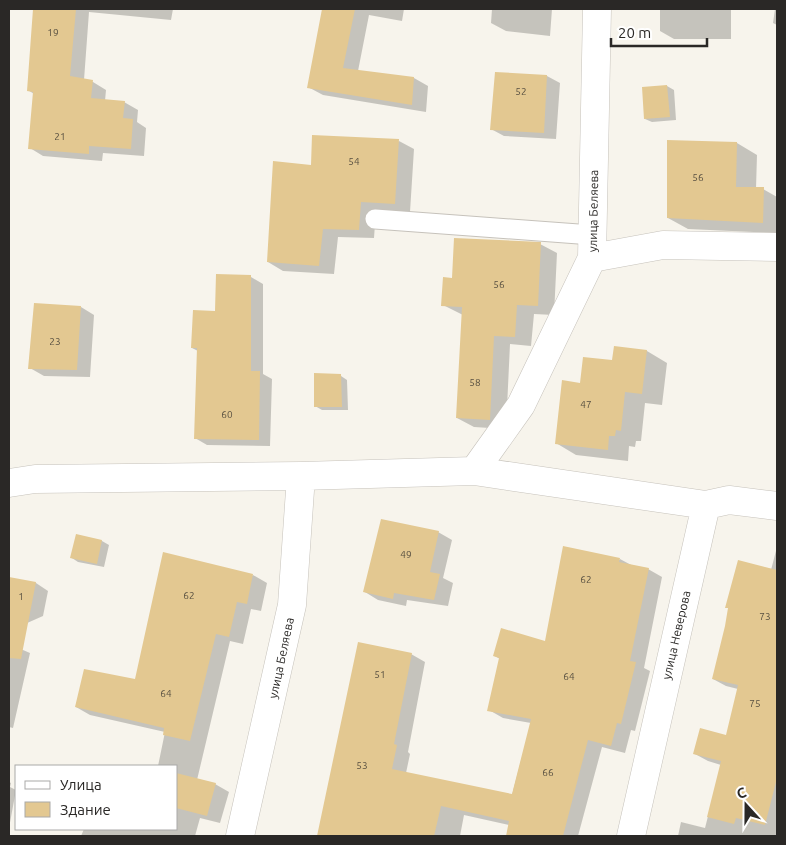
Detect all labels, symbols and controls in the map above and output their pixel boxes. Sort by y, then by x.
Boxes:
scale bar [611,15,707,47]
text: 20 m [618,24,651,41]
house number: 19 [47,27,59,38]
house number: 52 [515,86,527,97]
house number: 21 [54,131,66,142]
house number: 54 [348,156,360,167]
street label: улица Беляева [586,170,600,252]
house number: 56 [692,172,704,183]
house number: 56 [493,279,505,290]
house number: 23 [49,336,61,347]
house number: 58 [469,377,481,388]
house number: 47 [580,399,592,410]
house number: 60 [221,409,233,420]
house number: 49 [400,549,412,560]
house number: 62 [580,574,592,585]
street label: улица Неверова [659,589,693,681]
house number: 62 [183,590,195,601]
house number: 1 [18,591,24,602]
house number: 73 [759,611,771,622]
street label: улица Беляева [266,616,296,700]
house number: 51 [374,669,386,680]
house number: 64 [563,671,575,682]
house number: 64 [160,688,172,699]
house number: 75 [749,698,761,709]
house number: 53 [356,760,368,771]
legend [15,765,178,830]
house number: 66 [542,767,554,778]
text: Улица [60,776,102,793]
north arrow [721,780,771,830]
text: С [734,784,748,802]
text: Здание [60,801,111,818]

